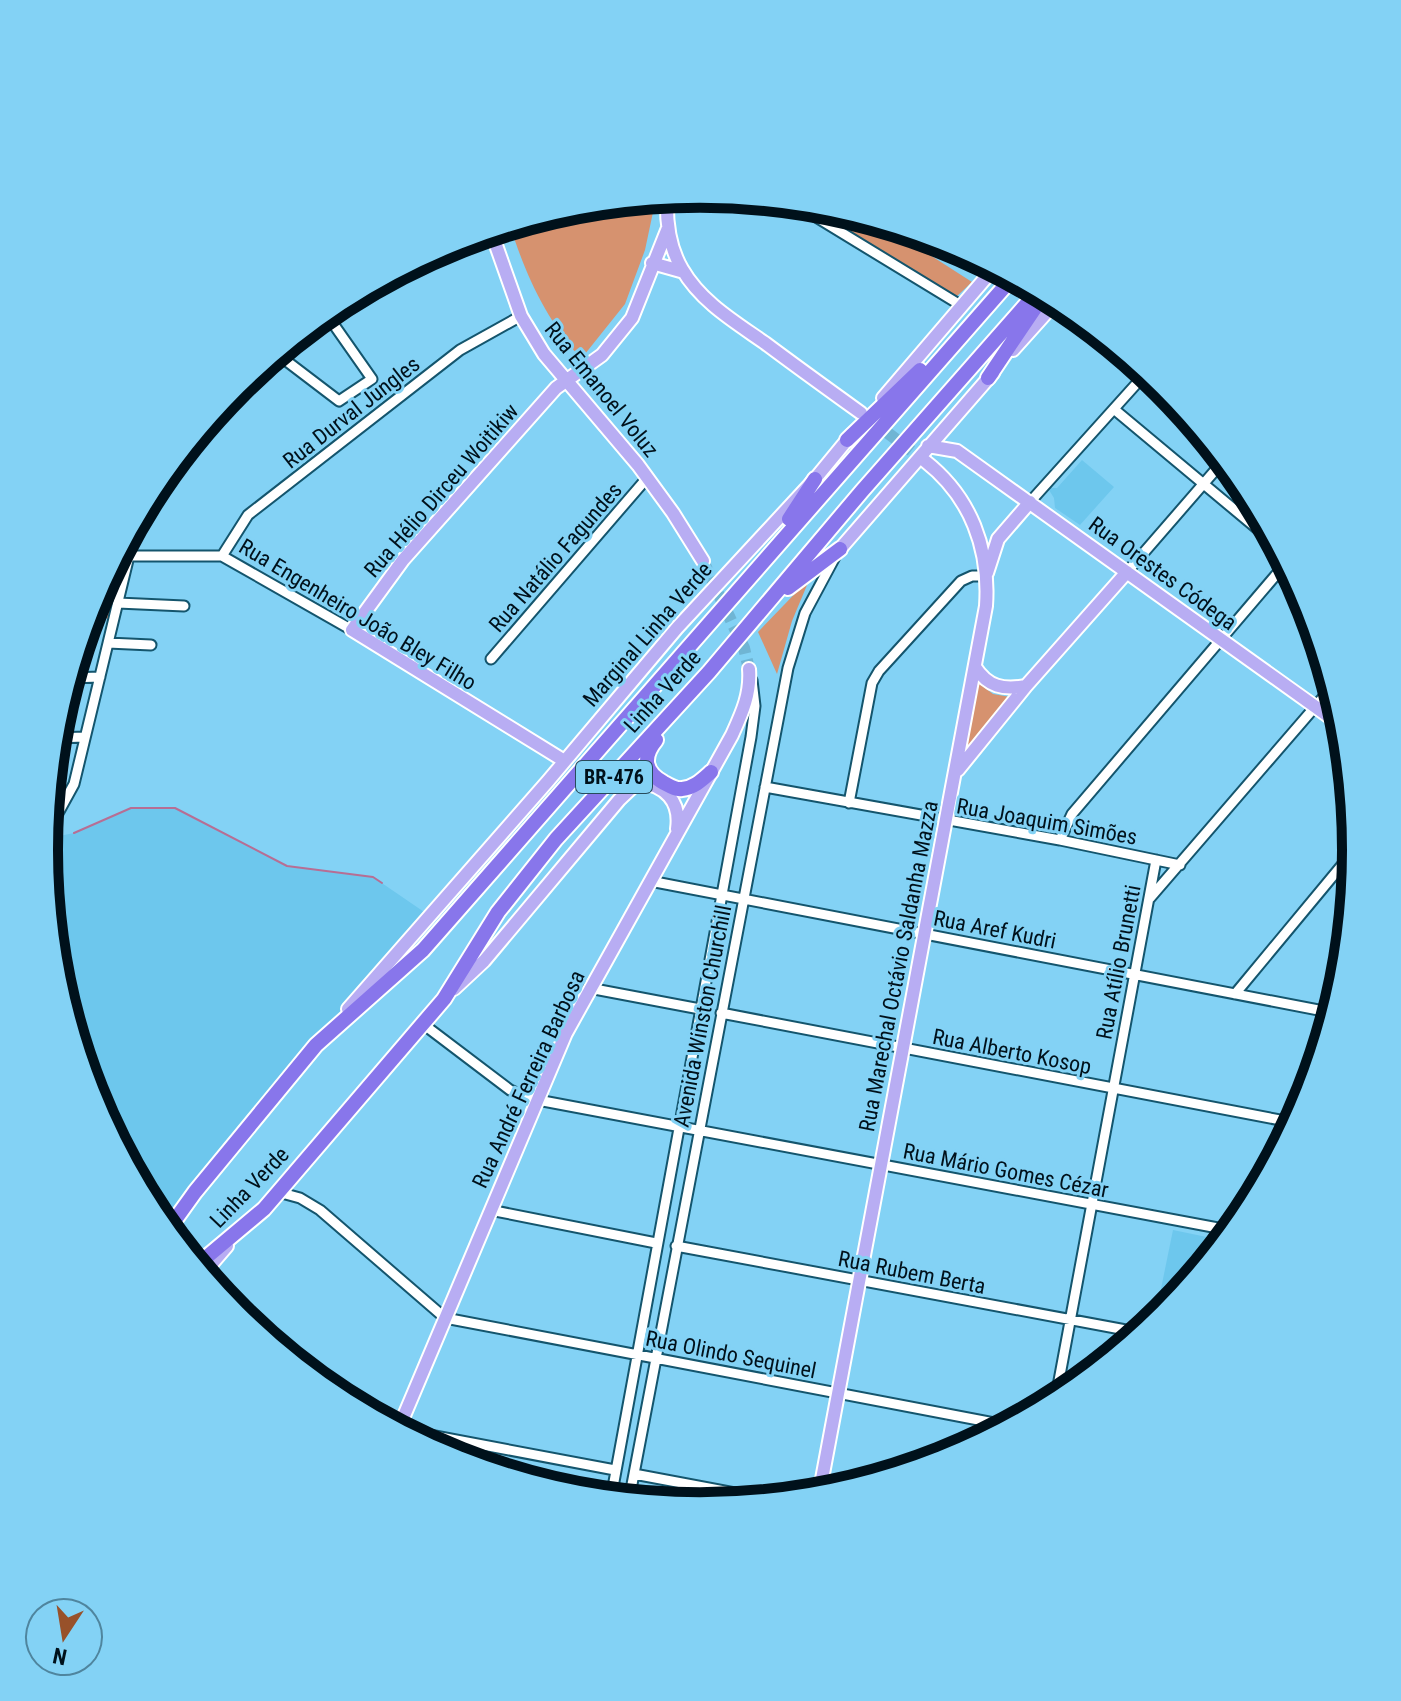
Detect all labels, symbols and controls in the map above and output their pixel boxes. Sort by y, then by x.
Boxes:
street label: Rua Emanoel Voluz [540,317,664,462]
street label: Rua Durval Jungles [278,351,424,473]
street label: Rua Hélio Dirceu Woitikiw [359,398,524,582]
street label: Rua Natálio Fagundes [484,478,627,637]
street label: Rua Orestes Códega [1084,512,1241,635]
street label: Rua Engenheiro João Bley Filho [235,534,481,695]
street label: Marginal Linha Verde [577,556,717,712]
street label: Linha Verde [618,644,706,738]
road number: BR-476 [576,761,652,793]
street label: Rua Joaquim Simões [955,793,1139,850]
street label: Rua Marechal Octávio Saldanha Mazza [854,799,943,1134]
street label: Rua Atílio Brunetti [1091,883,1146,1041]
street label: Avenida Winston Churchill [669,903,736,1129]
street label: Rua Aref Kudri [931,905,1058,954]
street label: Rua André Ferreira Barbosa [467,967,590,1192]
street label: Rua Alberto Kosop [930,1024,1093,1079]
street label: Rua Mário Gomes Cézar [901,1138,1111,1203]
street label: Linha Verde [205,1142,294,1233]
street label: Rua Rubem Berta [836,1246,988,1299]
street label: Rua Olindo Sequinel [643,1326,818,1383]
north arrow [24,1597,104,1677]
text: N [51,1642,69,1670]

